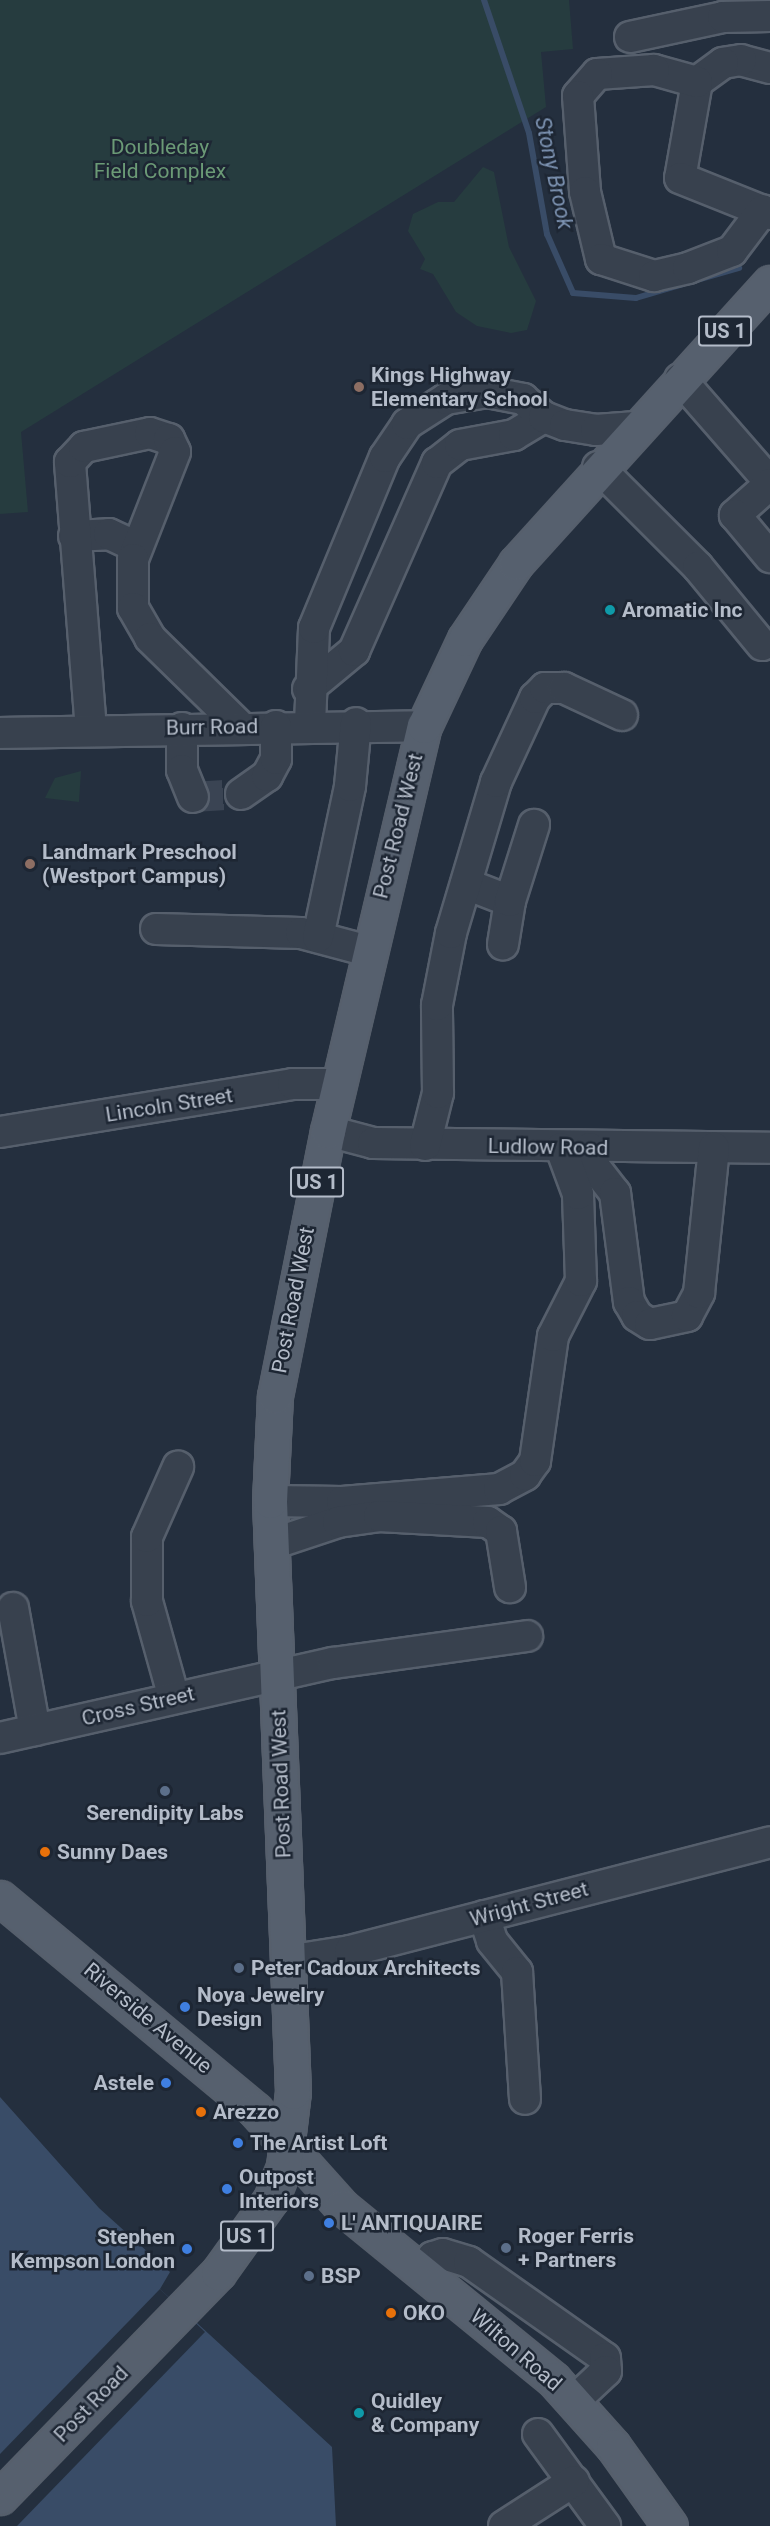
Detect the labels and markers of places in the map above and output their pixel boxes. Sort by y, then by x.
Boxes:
place label: Kings Highway Elementary School [371,362,548,412]
marker: Kings Highway Elementary School [352,380,366,394]
place label: Aromatic Inc [622,597,742,623]
marker: Aromatic Inc [603,603,617,617]
place label: Landmark Preschool (Westport Campus) [42,839,237,889]
marker: Landmark Preschool (Westport Campus) [23,857,37,871]
marker: Serendipity Labs [158,1784,172,1798]
place label: Serendipity Labs [86,1800,244,1826]
place label: Sunny Daes [57,1839,168,1865]
marker: Sunny Daes [38,1845,52,1859]
place label: Peter Cadoux Architects [251,1955,481,1981]
marker: Peter Cadoux Architects [232,1961,246,1975]
place label: Noya Jewelry Design [197,1982,324,2032]
marker: Noya Jewelry Design [178,2000,192,2014]
place label: Astele [94,2070,154,2096]
marker: Astele [159,2076,173,2090]
place label: Arezzo [213,2099,279,2125]
marker: Arezzo [194,2105,208,2119]
place label: The Artist Loft [250,2130,387,2156]
marker: The Artist Loft [231,2136,245,2150]
place label: Outpost Interiors [239,2164,319,2214]
marker: Outpost Interiors [220,2182,234,2196]
place label: L' ANTIQUAIRE [341,2210,482,2236]
marker: L' ANTIQUAIRE [322,2216,336,2230]
place label: Roger Ferris + Partners [518,2223,634,2273]
place label: Stephen Kempson London [11,2224,175,2274]
marker: Roger Ferris + Partners [499,2241,513,2255]
marker: Stephen Kempson London [180,2242,194,2256]
place label: BSP [321,2263,361,2289]
marker: BSP [302,2269,316,2283]
place label: OKO [403,2300,445,2326]
marker: OKO [384,2306,398,2320]
place label: Quidley & Company [371,2388,479,2438]
marker: Quidley & Company [352,2406,366,2420]

